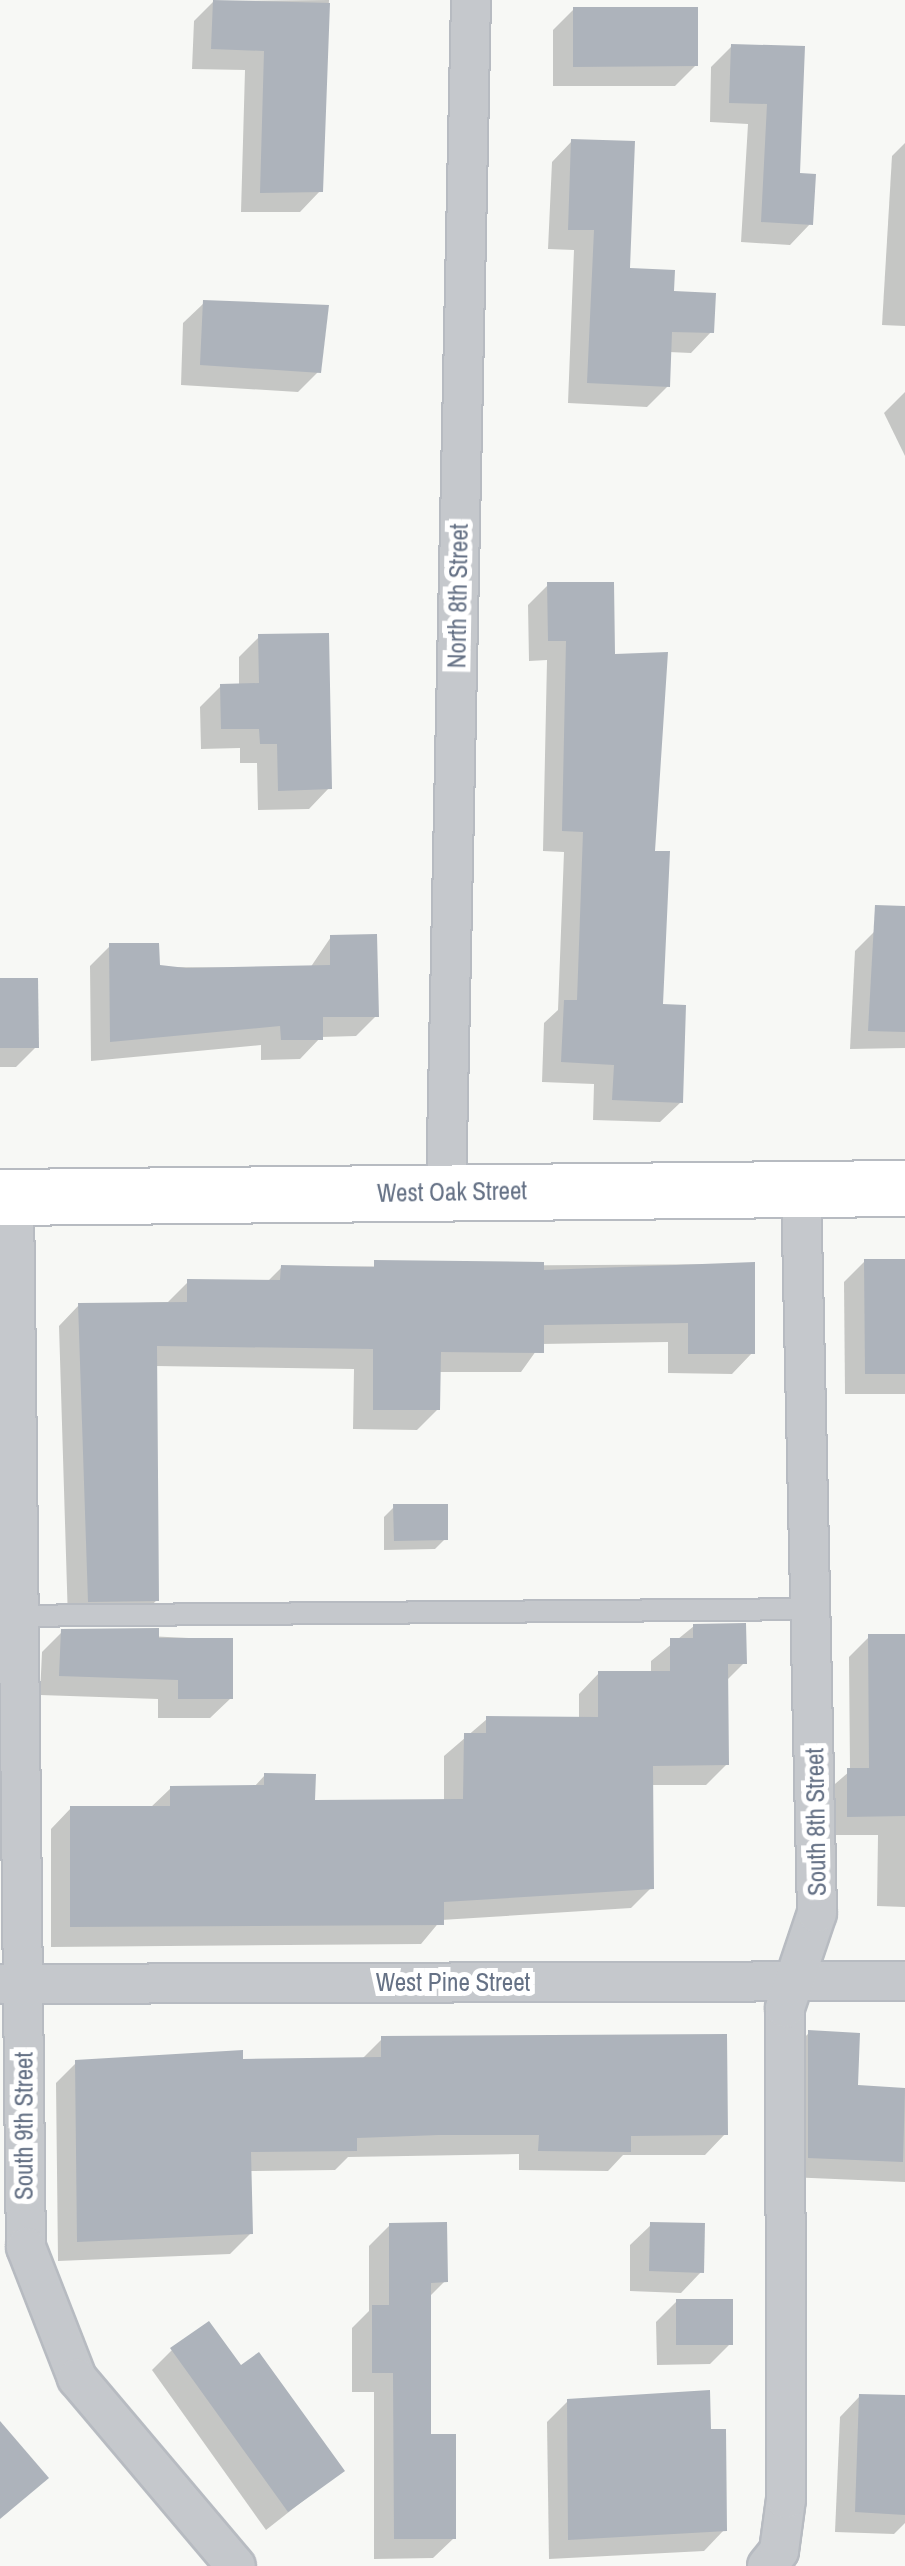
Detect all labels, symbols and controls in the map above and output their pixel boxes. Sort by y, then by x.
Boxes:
street label: North 8th Street [442,523,474,669]
street label: West Oak Street [377,1176,527,1208]
street label: South 8th Street [800,1748,832,1896]
street label: West Pine Street [376,1967,530,1997]
street label: South 9th Street [9,2052,39,2200]

